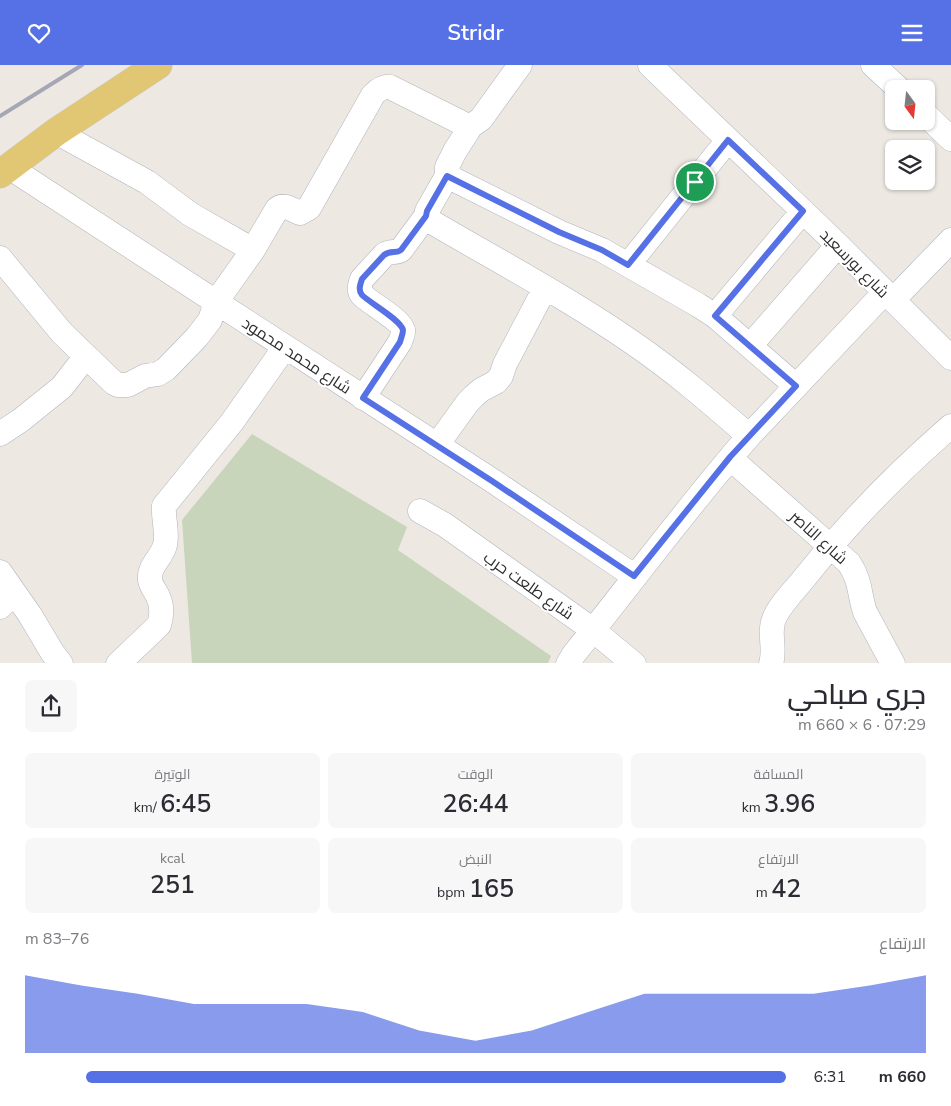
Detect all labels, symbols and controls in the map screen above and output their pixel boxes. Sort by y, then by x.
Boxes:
text: Stridr [447,18,504,48]
icon: heart [25,19,53,47]
icon: menu [898,19,926,47]
north arrow [885,80,935,130]
map controls [885,80,935,190]
button: layers [885,140,935,190]
pin [674,161,716,203]
icon: arrive [681,168,709,196]
street label: شارع بورسعيد [815,224,894,303]
street label: شارع محمد محمود [238,312,355,399]
street label: شارع الناصر [784,505,852,570]
street label: شارع طلعت حرب [479,547,578,625]
text: جري صباحي [787,676,926,714]
button: share [25,680,77,732]
text: 07:29 · 6 × 660 m [798,714,926,736]
text: الوتيرة [155,765,190,784]
text: الوقت [458,765,493,784]
text: المسافة [754,765,803,784]
text: 6:45 [160,787,211,821]
text: 26:44 [443,787,508,821]
text: 3.96 [764,787,815,821]
text: /km [134,798,160,817]
text: km [742,798,764,817]
text: kcal [160,849,185,868]
text: النبض [459,850,492,869]
text: الارتفاع [758,850,799,869]
text: 251 [150,868,195,902]
text: 165 [469,872,514,906]
text: 42 [771,872,801,906]
text: bpm [437,883,469,902]
text: m [756,883,771,902]
text: 76–83 m [25,928,89,950]
text: الارتفاع [879,933,926,955]
text: 6:31 [814,1066,846,1088]
text: 660 m [879,1066,926,1088]

